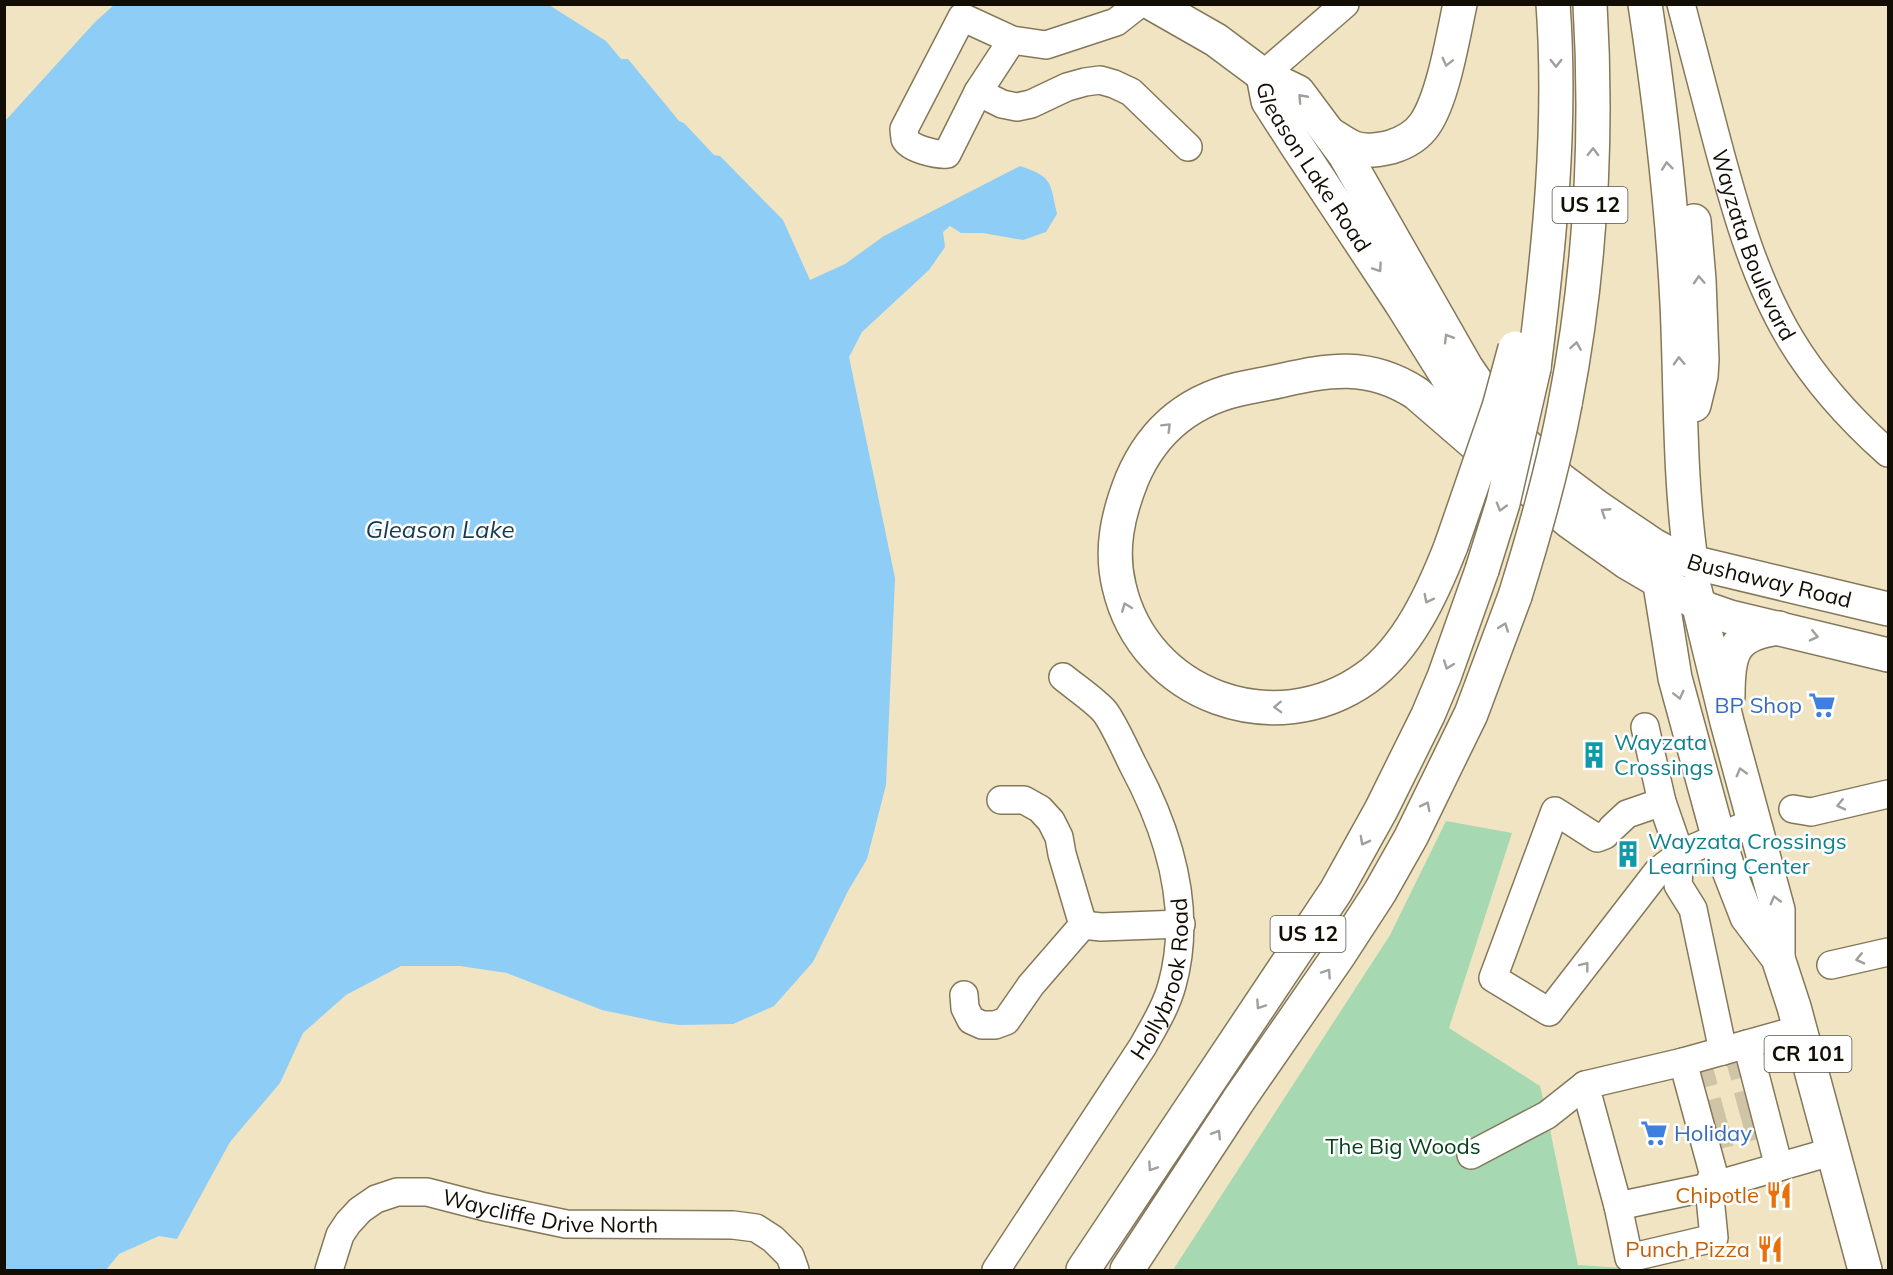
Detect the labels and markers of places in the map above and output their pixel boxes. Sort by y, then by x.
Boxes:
supermarket icon: BP Shop [1807,690,1837,720]
place label: BP Shop [1715,691,1802,719]
place label: Wayzata Crossings [1614,728,1714,781]
building icon: Wayzata Crossings [1579,740,1609,770]
place label: Wayzata Crossings Learning Center [1648,827,1847,880]
building icon: Wayzata Crossings Learning Center [1613,839,1643,869]
supermarket icon: Holiday [1639,1118,1669,1148]
place label: Holiday [1674,1119,1752,1147]
restaurant icon: Chipotle [1764,1180,1794,1210]
place label: Chipotle [1675,1181,1759,1209]
restaurant icon: Punch Pizza [1755,1234,1785,1264]
place label: Punch Pizza [1625,1235,1750,1263]

